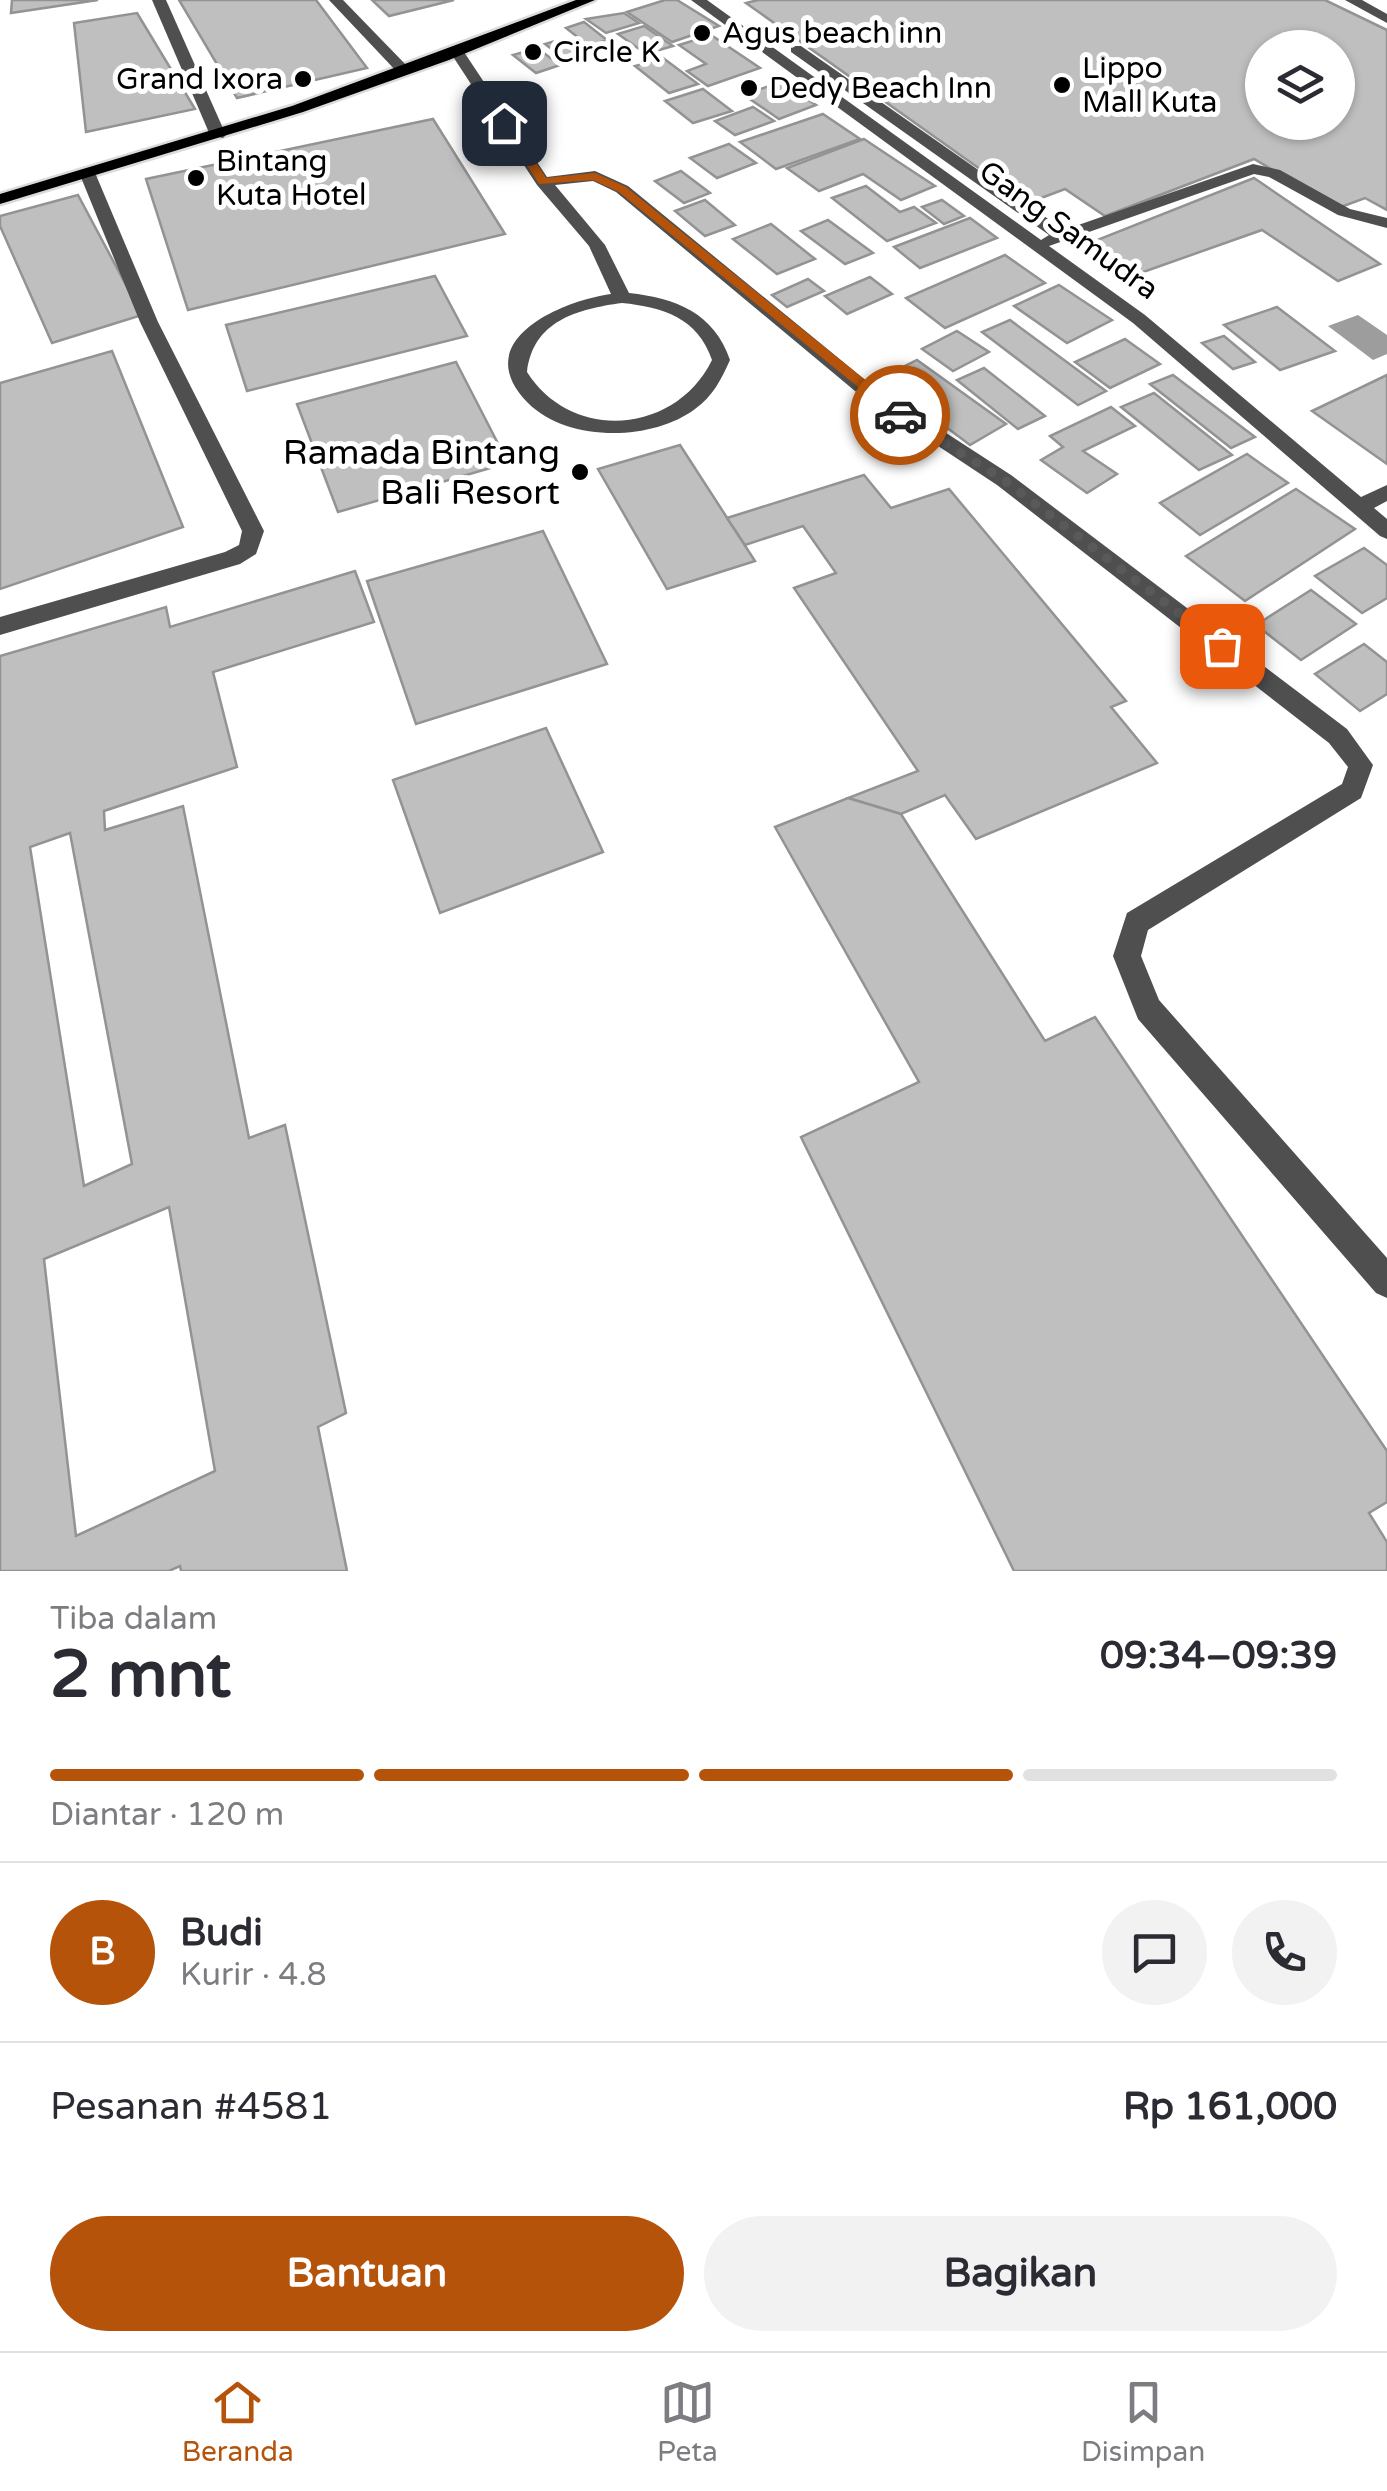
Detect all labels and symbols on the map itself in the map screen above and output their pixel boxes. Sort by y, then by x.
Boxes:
place label: Agus beach inn [722,15,942,52]
marker: Agus beach inn [691,22,713,44]
place label: Circle K [553,34,661,71]
marker: Circle K [522,41,544,63]
place label: Lippo Mall Kuta [1082,50,1217,121]
place label: Grand Ixora [116,61,283,98]
marker: Grand Ixora [292,68,314,90]
place label: Dedy Beach Inn [769,70,992,107]
marker: Lippo Mall Kuta [1051,74,1073,96]
marker: Dedy Beach Inn [738,77,760,99]
pin [462,81,547,166]
place label: Bintang Kuta Hotel [216,143,367,214]
street label: Gang Samudra [972,153,1166,308]
marker: Bintang Kuta Hotel [185,167,207,189]
courier [850,365,950,465]
place label: Ramada Bintang Bali Resort [283,432,560,514]
marker: Ramada Bintang Bali Resort [569,461,591,483]
pin [1180,604,1265,689]

